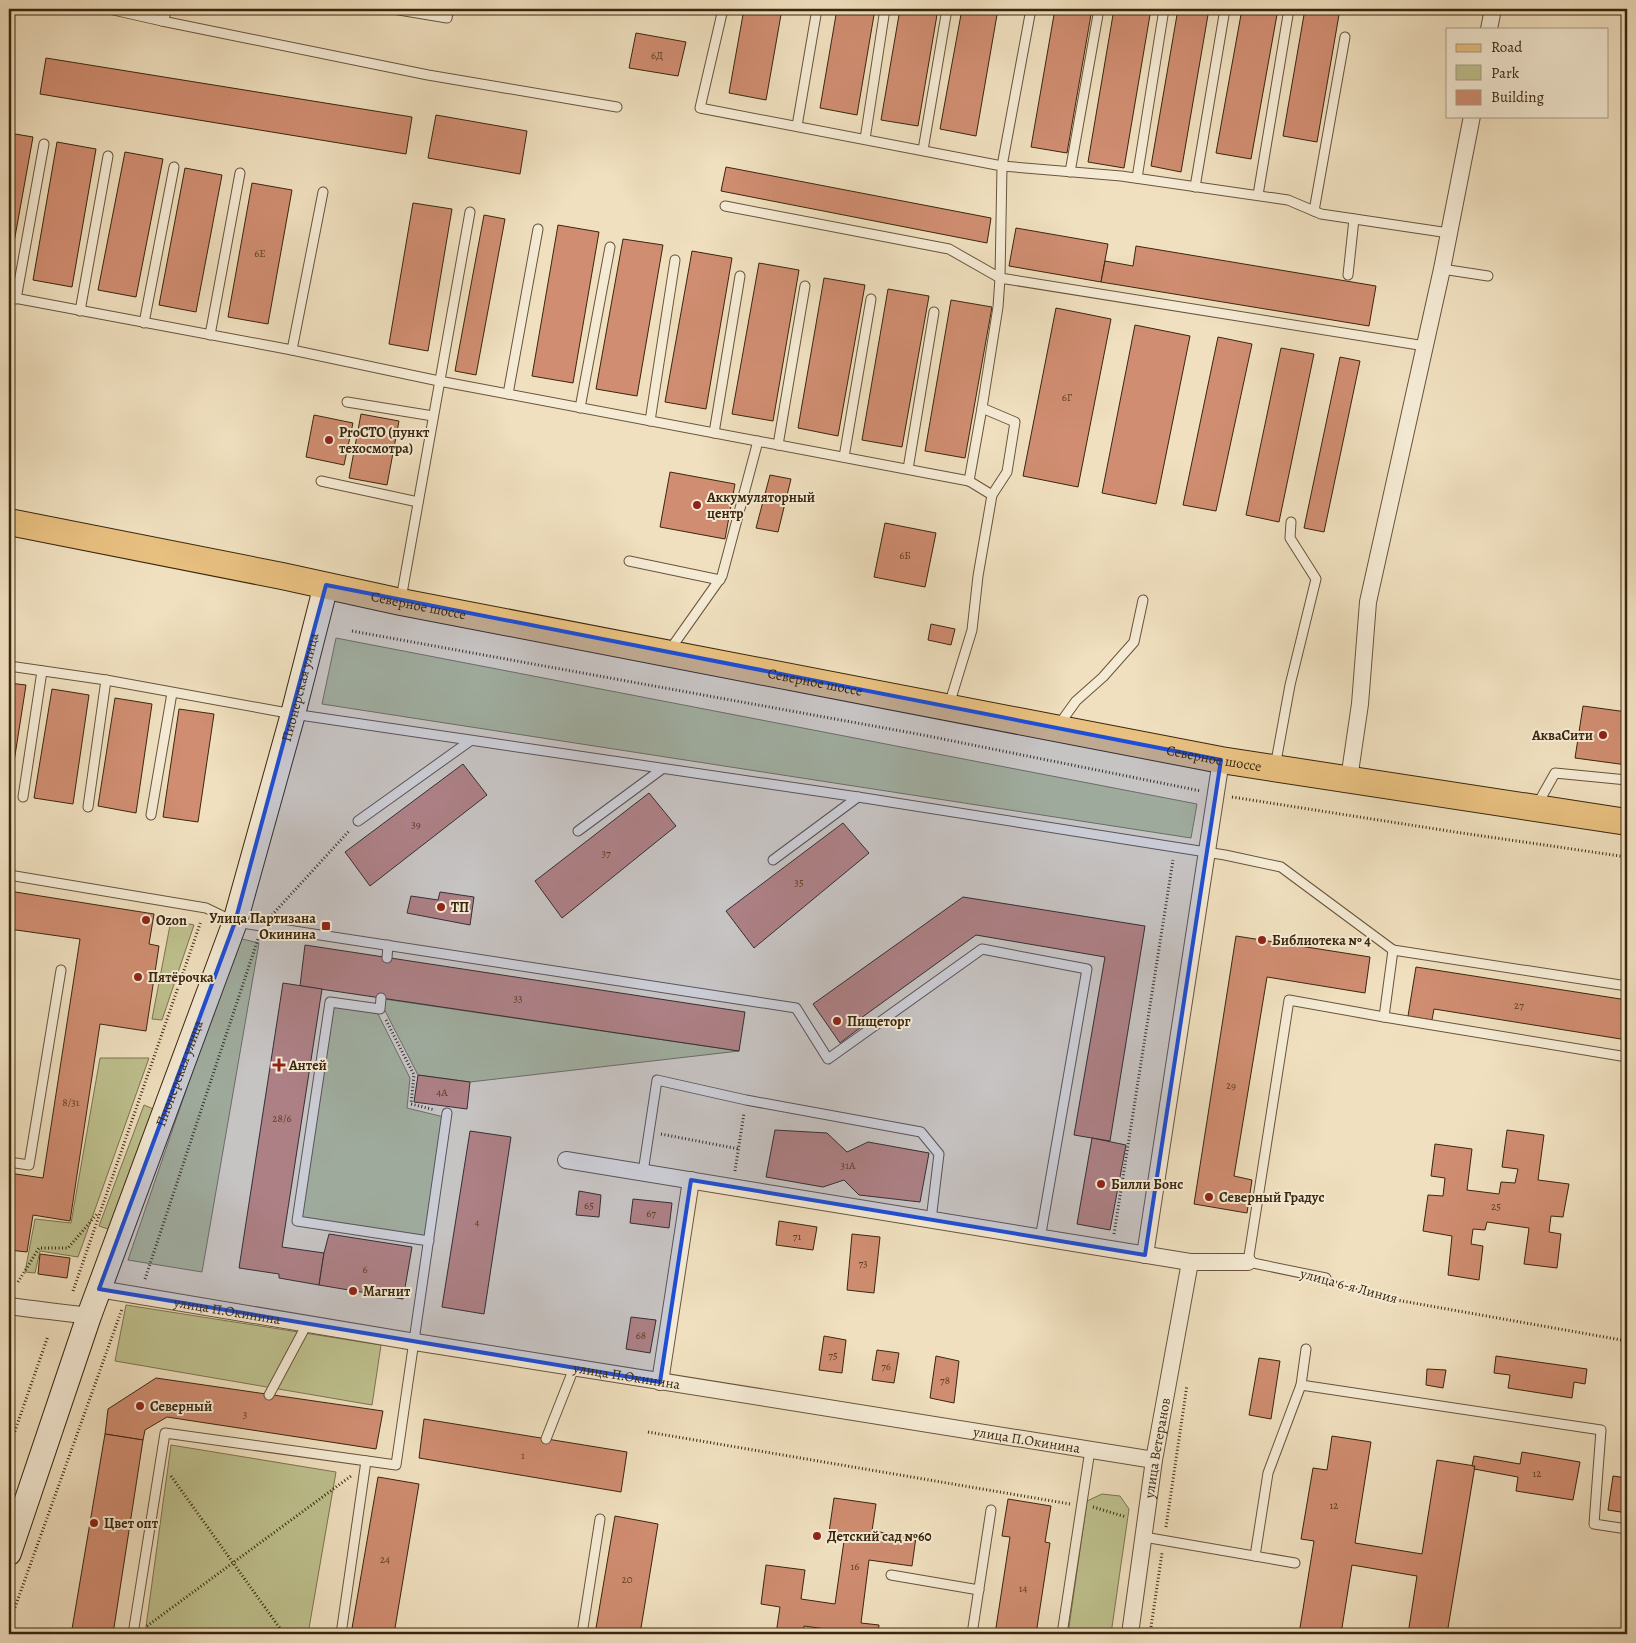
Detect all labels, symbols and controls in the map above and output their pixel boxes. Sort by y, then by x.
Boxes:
legend [1446,28,1608,118]
text: Road [1491,37,1523,57]
house number: 6Д [651,48,663,63]
text: Park [1491,63,1520,83]
text: Building [1491,87,1544,107]
house number: 6Е [254,246,266,261]
house number: 6Г [1062,390,1073,405]
place label: ProСТО (пункт техосмотра) [339,423,430,458]
marker: ProСТО (пункт техосмотра) [323,434,335,446]
place label: Аккумуляторный центр [706,488,815,523]
marker: Аккумуляторный центр [691,499,703,511]
house number: 6Б [899,548,911,563]
street label: Северное шоссе [369,586,468,624]
street label: Пионерская улица [276,630,323,744]
street label: Северное шоссе [766,663,864,700]
place label: АкваСити [1531,726,1593,745]
marker: АкваСити [1597,729,1609,741]
street label: Северное шоссе [1165,740,1263,776]
house number: 39 [411,817,421,832]
house number: 37 [601,846,611,861]
house number: 35 [794,875,804,890]
place label: ТП [451,898,469,917]
marker: ТП [435,901,447,913]
place label: Улица Партизана Окинина [209,909,316,944]
place label: Ozon [156,911,187,930]
marker: Ozon [140,914,152,926]
marker: Улица Партизана Окинина [320,920,332,932]
place label: Библиотека № 4 [1272,931,1371,950]
marker: Библиотека № 4 [1256,934,1268,946]
place label: Пятёрочка [148,968,214,987]
marker: Пятёрочка [132,971,144,983]
house number: 33 [513,991,523,1006]
house number: 27 [1514,998,1524,1013]
place label: Пищеторг [847,1012,911,1031]
marker: Пищеторг [831,1015,843,1027]
street label: Пионерская улица [151,1017,207,1129]
place label: Антей [288,1056,327,1075]
marker: Антей [273,1059,285,1071]
house number: 29 [1226,1078,1236,1093]
house number: 4А [436,1085,448,1100]
house number: 8/31 [62,1095,80,1110]
house number: 28/6 [272,1111,292,1126]
house number: 31А [841,1158,856,1173]
place label: Билли Бонс [1111,1175,1183,1194]
marker: Билли Бонс [1095,1178,1107,1190]
place label: Северный Градус [1219,1188,1324,1207]
marker: Северный Градус [1203,1191,1215,1203]
house number: 65 [584,1198,594,1213]
house number: 25 [1491,1199,1501,1214]
house number: 67 [646,1206,656,1221]
house number: 4 [475,1215,480,1230]
house number: 71 [793,1229,801,1244]
house number: 73 [858,1256,868,1271]
house number: 6 [362,1262,368,1277]
street label: улица 6-я Линия [1297,1264,1400,1308]
place label: Магнит [363,1282,411,1301]
marker: Магнит [347,1285,359,1297]
street label: улица П.Окинина [171,1292,283,1329]
house number: 68 [636,1328,646,1343]
house number: 75 [828,1348,838,1363]
street label: улица П.Окинина [571,1358,682,1394]
house number: 76 [881,1359,891,1374]
house number: 78 [940,1373,950,1388]
street label: улица Ветеранов [1139,1396,1175,1500]
place label: Северный [150,1397,212,1416]
marker: Северный [134,1400,146,1412]
house number: 3 [243,1407,247,1422]
street label: улица П.Окинина [971,1422,1082,1458]
house number: 1 [521,1448,525,1463]
house number: 12 [1533,1466,1542,1481]
house number: 12 [1330,1498,1339,1513]
place label: Цвет опт [104,1514,159,1533]
marker: Цвет опт [88,1517,100,1529]
place label: Детский сад №60 [827,1527,932,1546]
marker: Детский сад №60 [811,1530,823,1542]
house number: 24 [380,1552,390,1567]
house number: 16 [851,1559,859,1574]
house number: 20 [621,1572,633,1587]
house number: 14 [1019,1581,1027,1596]

